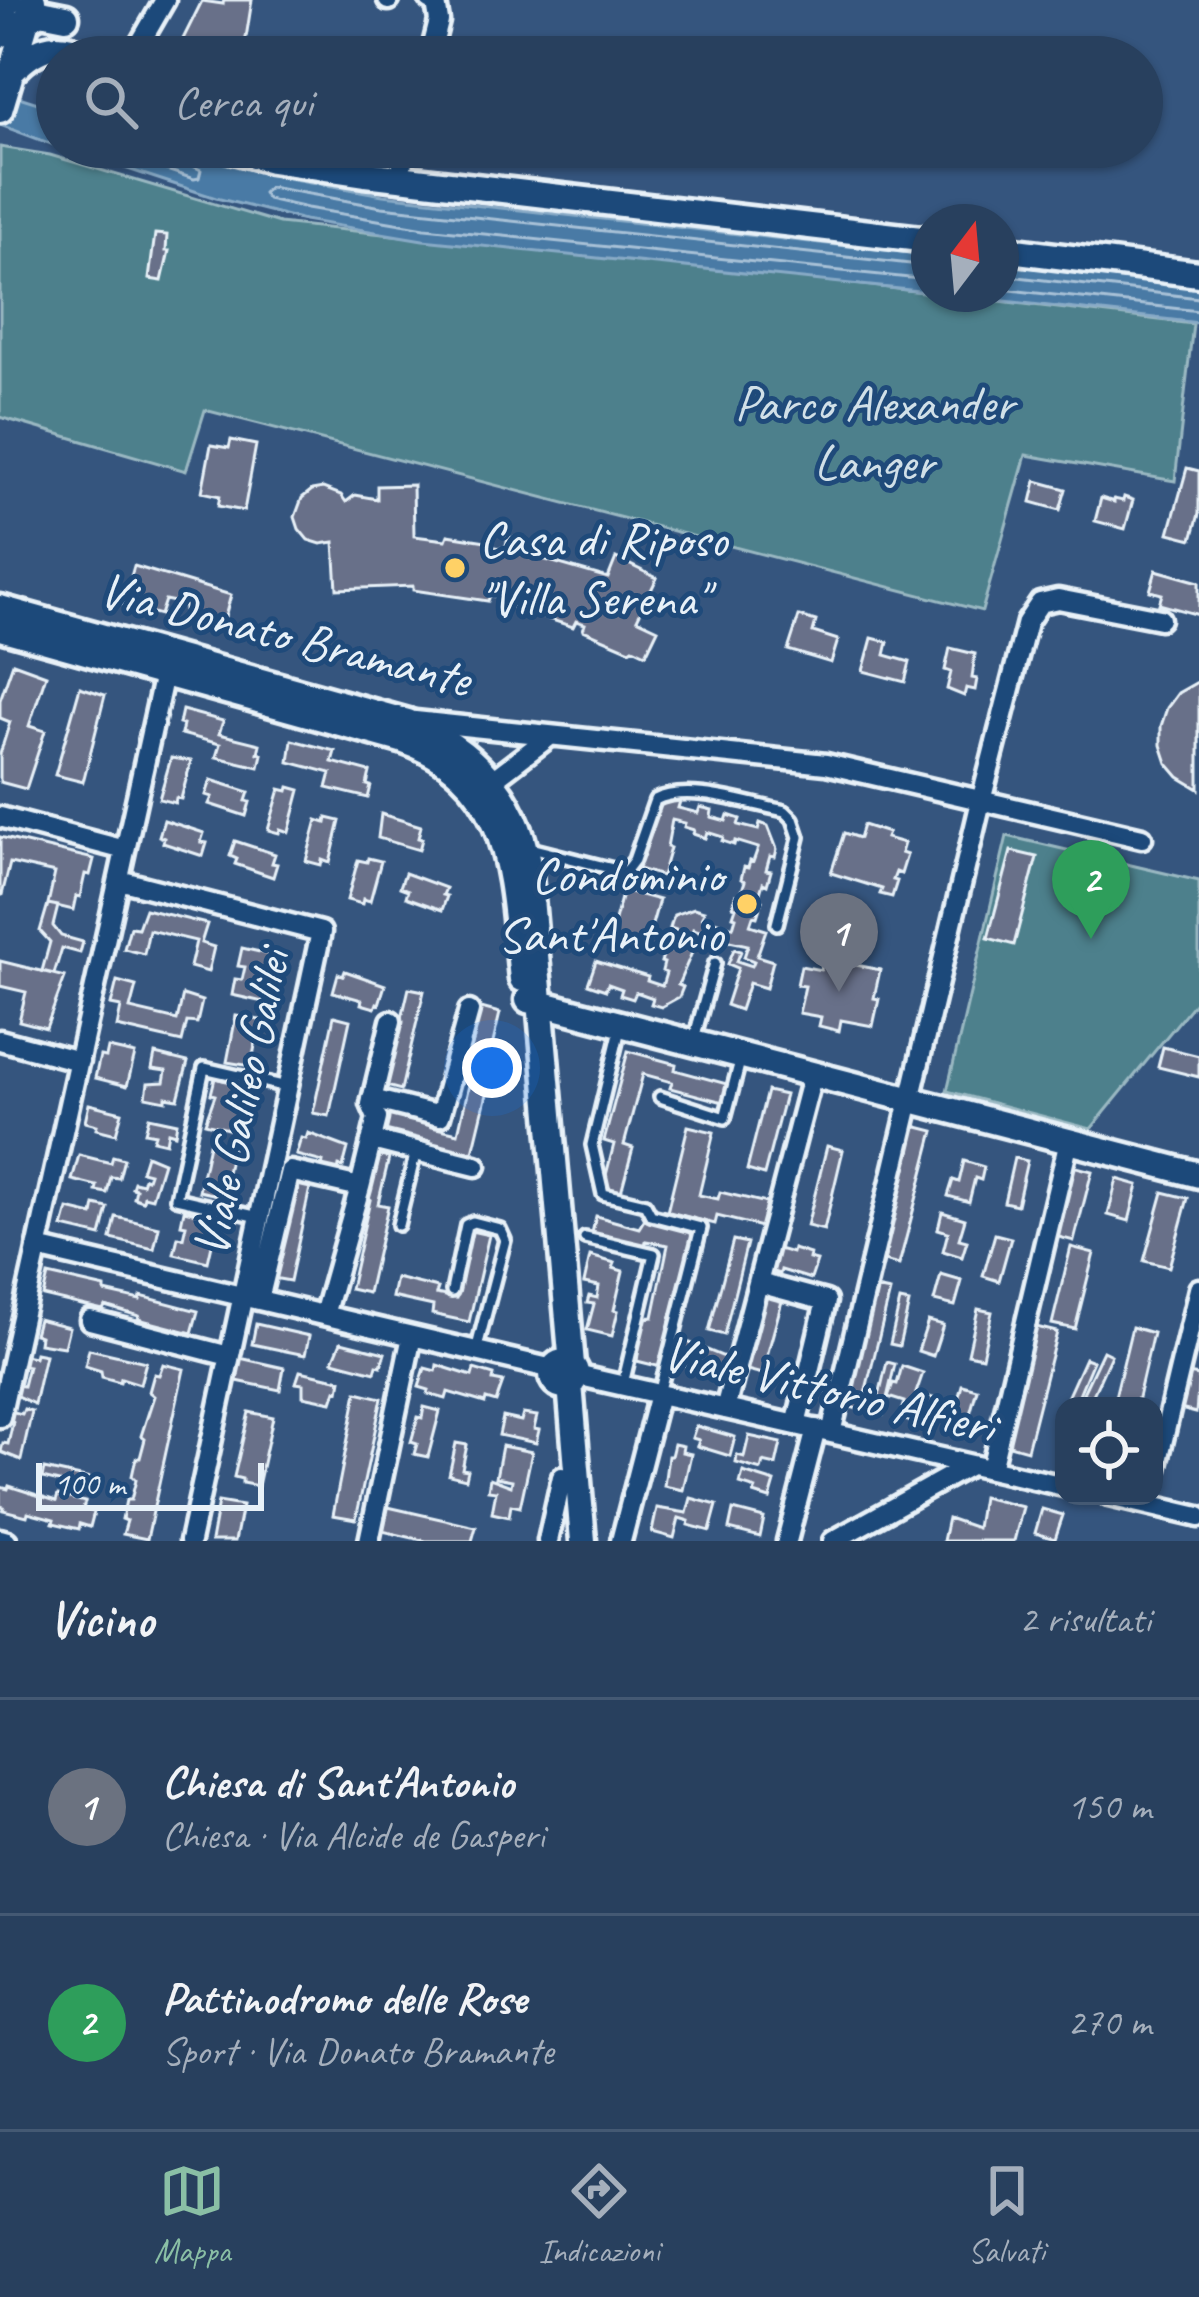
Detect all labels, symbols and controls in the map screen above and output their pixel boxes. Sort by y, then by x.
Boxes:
search box [36,36,1163,168]
icon: search [78,69,144,135]
text: Cerca qui [174,74,313,131]
north arrow [911,204,1019,312]
park label: Parco Alexander Langer [734,371,1018,494]
place label: Casa di Riposo "Villa Serena" [479,507,730,630]
marker: Casa di Riposo "Villa Serena" [442,555,468,581]
street label: Via Donato Bramante [93,557,481,712]
pin: 2 [1052,840,1130,939]
place label: Condominio Sant'Antonio [497,843,728,966]
marker: Condominio Sant'Antonio [734,891,760,917]
pin: 1 [800,893,878,992]
street label: Viale Galileo Galilei [177,938,306,1262]
your location [462,1038,522,1098]
street label: Viale Vittorio Alfieri [657,1320,1008,1460]
map controls [1055,1397,1163,1505]
button: locate [1055,1397,1163,1505]
scale bar [36,1457,264,1510]
text: 100 m [54,1463,125,1505]
text: Vicino [48,1587,153,1651]
text: 2 risultati [1019,1595,1151,1644]
text: Chiesa di Sant'Antonio [162,1754,514,1811]
text: 1 [78,1782,96,1831]
text: 150 m [1067,1782,1151,1831]
text: Chiesa · Via Alcide de Gasperi [162,1811,544,1860]
text: Pattinodromo delle Rose [162,1970,526,2027]
text: 2 [78,1998,96,2047]
text: 270 m [1067,1998,1151,2047]
text: Sport · Via Donato Bramante [162,2027,553,2076]
tab: Mappa [154,2158,230,2272]
tab: Indicazioni [538,2158,660,2272]
tab: Salvati [968,2158,1045,2272]

